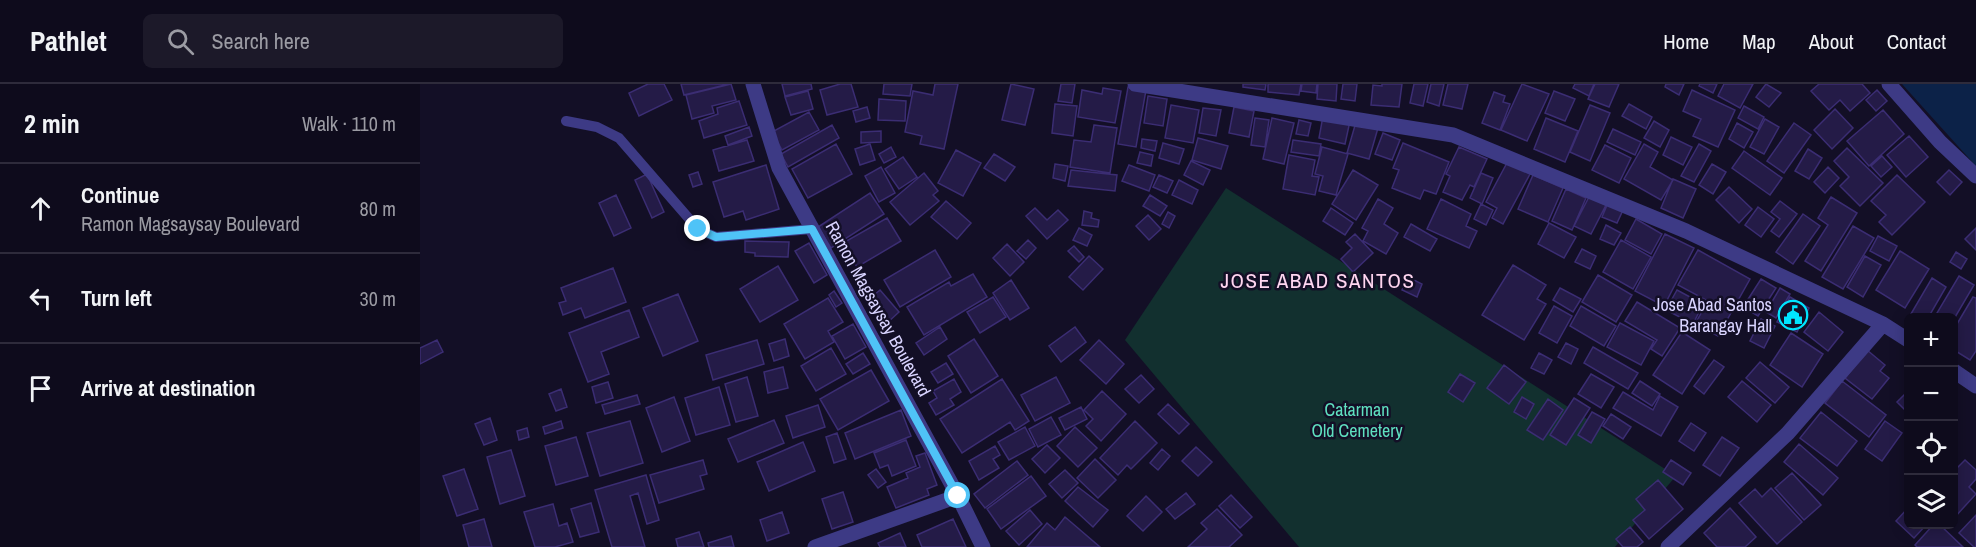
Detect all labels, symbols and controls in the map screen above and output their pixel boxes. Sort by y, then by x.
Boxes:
search box [143,14,563,68]
text: Pathlet [30,22,107,60]
icon: search [164,25,197,58]
text: Search here [212,26,310,56]
text: Home [1663,27,1709,56]
text: Map [1742,27,1776,56]
text: About [1809,27,1854,56]
text: Contact [1887,27,1946,56]
text: 2 min [24,106,80,141]
text: Walk · 110 m [302,110,396,137]
text: Continue [81,180,159,210]
icon: ahead [24,192,57,225]
text: 80 m [360,195,396,222]
text: Ramon Magsaysay Boulevard [81,210,300,237]
route end [684,215,710,241]
street label: Ramon Magsaysay Boulevard [820,217,937,401]
district label: JOSE ABAD SANTOS [1220,266,1416,295]
icon: left [24,282,57,315]
text: Turn left [81,283,152,313]
text: 30 m [360,285,396,312]
place label: Jose Abad Santos Barangay Hall [1653,292,1772,338]
public building icon: Jose Abad Santos Barangay Hall [1777,299,1809,331]
map controls [1904,313,1958,529]
button: + [1904,313,1958,367]
button: − [1904,367,1958,421]
icon: arrive [24,372,57,405]
text: Arrive at destination [81,373,255,403]
park label: Catarman Old Cemetery [1311,397,1403,443]
button: locate [1904,421,1958,475]
button: layers [1904,475,1958,529]
route start [944,482,970,508]

